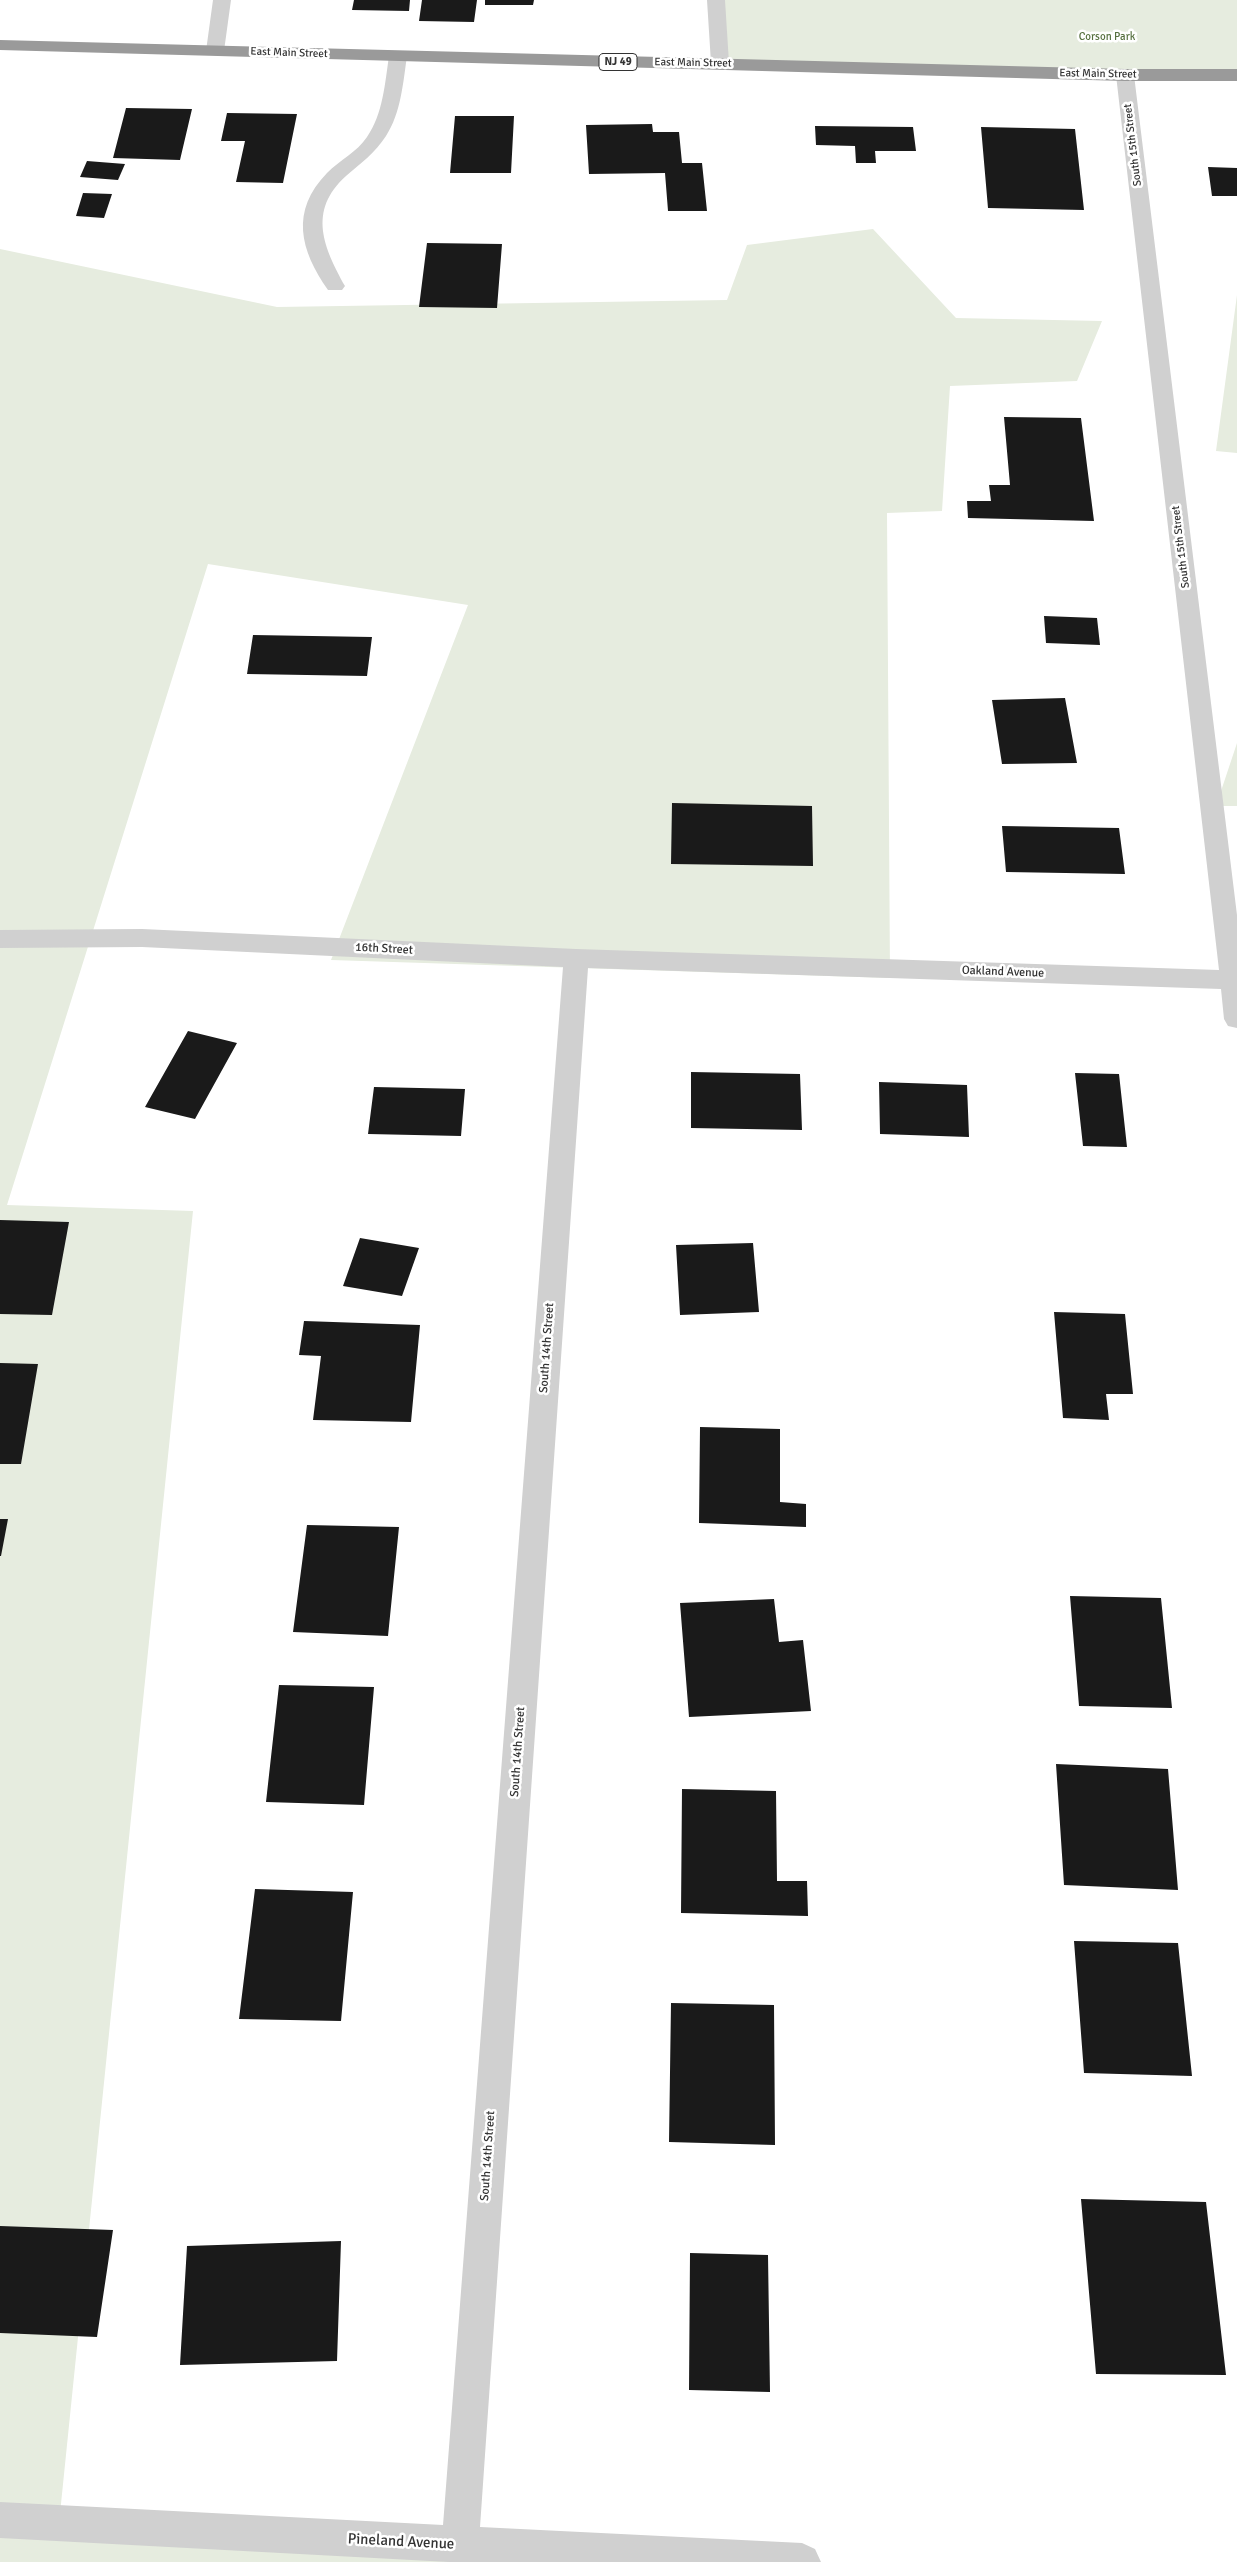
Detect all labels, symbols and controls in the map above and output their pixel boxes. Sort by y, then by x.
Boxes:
park label: Corson Park [1079,30,1135,44]
street label: East Main Street [250,45,328,61]
road number: NJ 49 [599,54,637,70]
street label: East Main Street [654,56,732,70]
street label: East Main Street [1059,67,1137,81]
street label: South 15th Street [1121,103,1145,187]
street label: South 15th Street [1169,505,1193,589]
street label: 16th Street [355,940,413,958]
street label: Oakland Avenue [962,963,1044,981]
street label: South 14th Street [537,1302,557,1394]
street label: South 14th Street [508,1706,528,1798]
street label: South 14th Street [478,2110,498,2202]
street label: Pineland Avenue [347,2530,455,2554]

